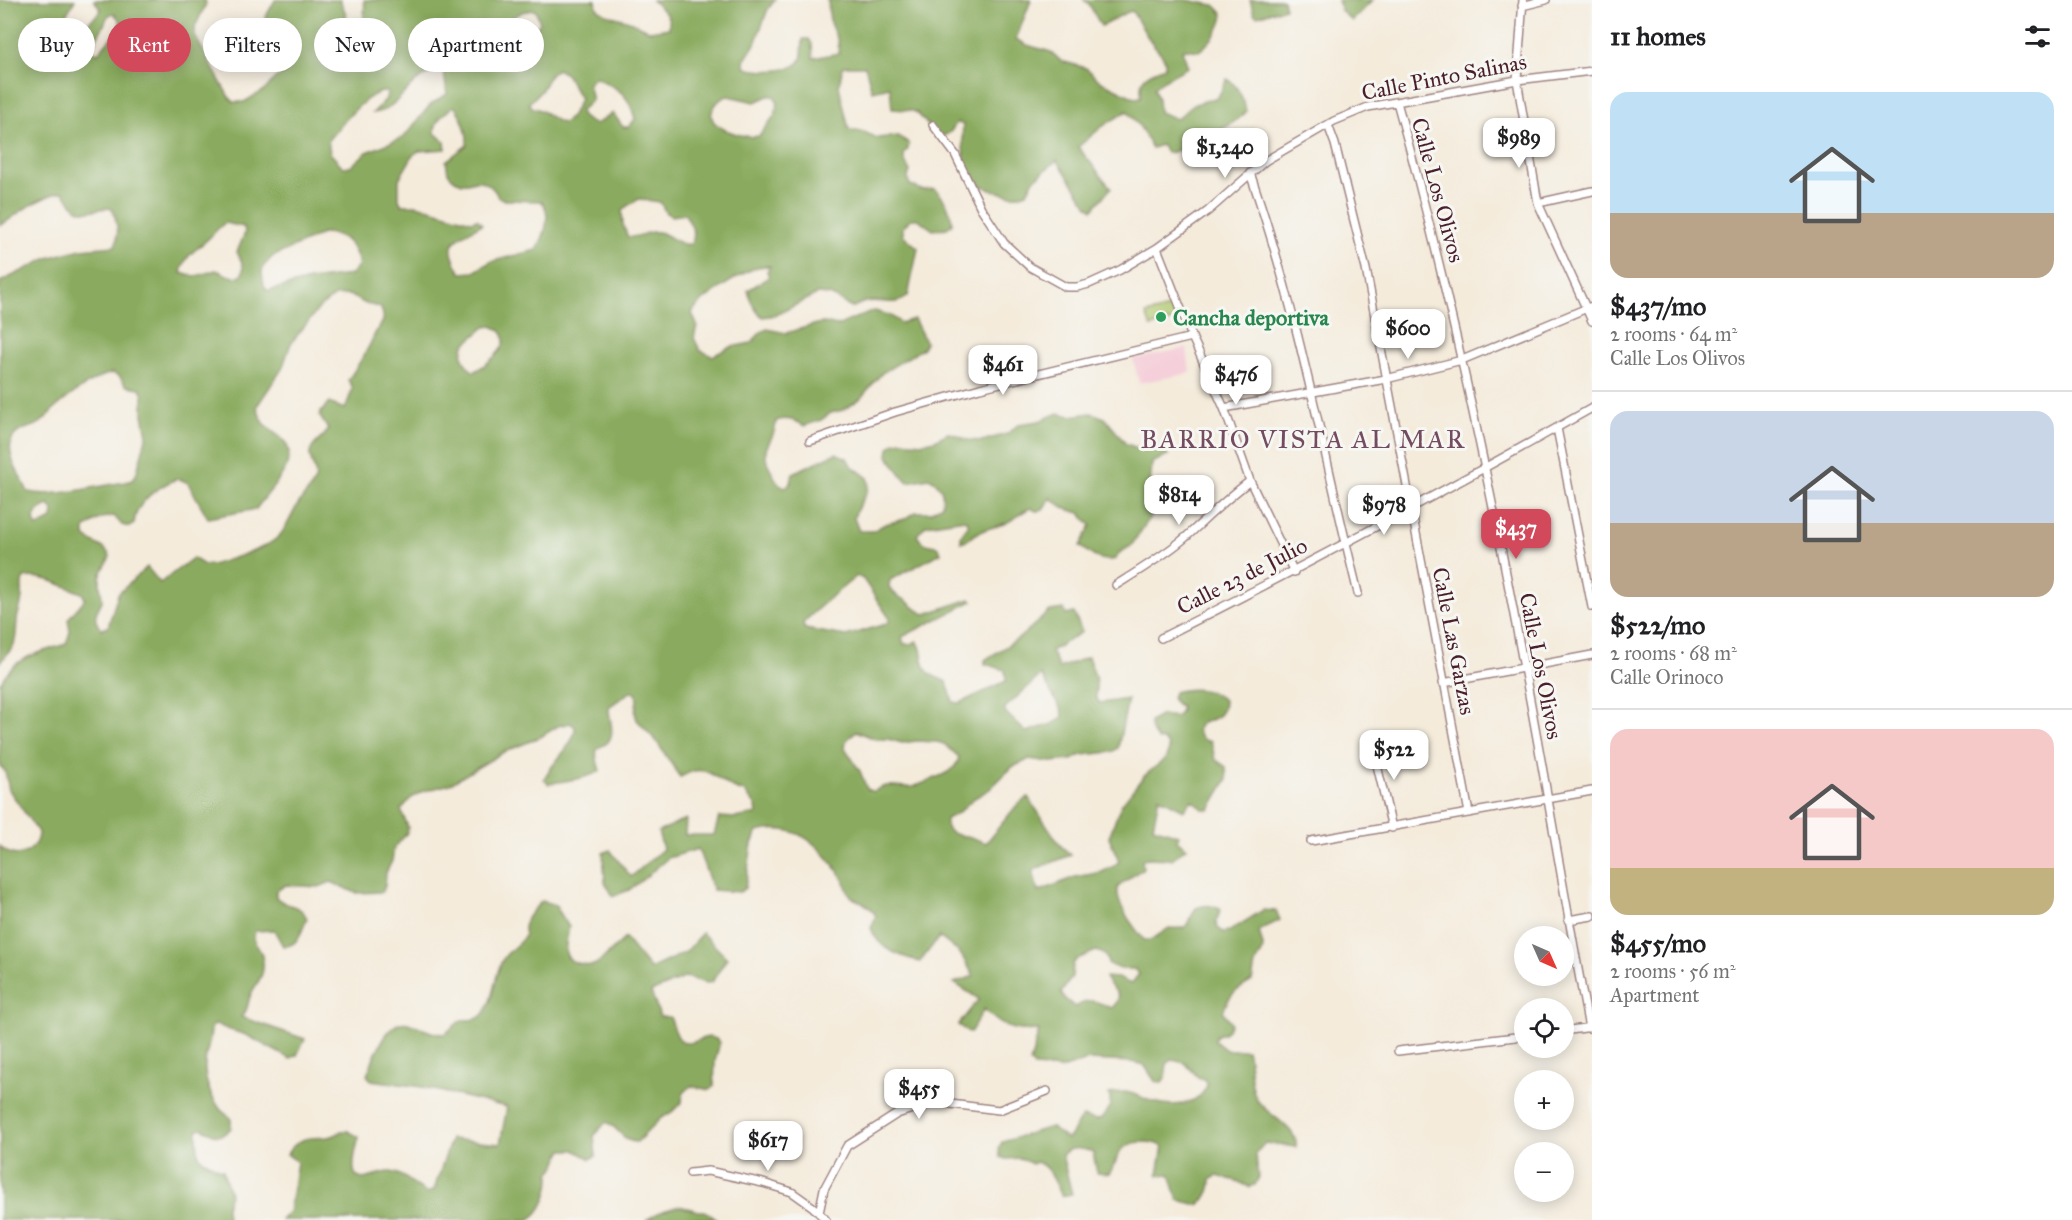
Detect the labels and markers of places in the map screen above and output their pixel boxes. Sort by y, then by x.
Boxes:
pin: $989 [1483,118,1555,169]
pin: $1,240 [1176,128,1274,179]
place label: Cancha deportiva [1173,304,1329,331]
pin: $600 [1372,309,1444,360]
marker: Cancha deportiva [1154,310,1168,324]
pin: $461 [967,345,1039,396]
pin: $476 [1200,355,1272,406]
pin: $814 [1143,475,1215,526]
pin: $978 [1348,485,1420,536]
pin: $437 [1480,509,1552,560]
pin: $522 [1358,730,1430,781]
pin: $455 [883,1069,955,1120]
pin: $617 [732,1121,804,1172]

